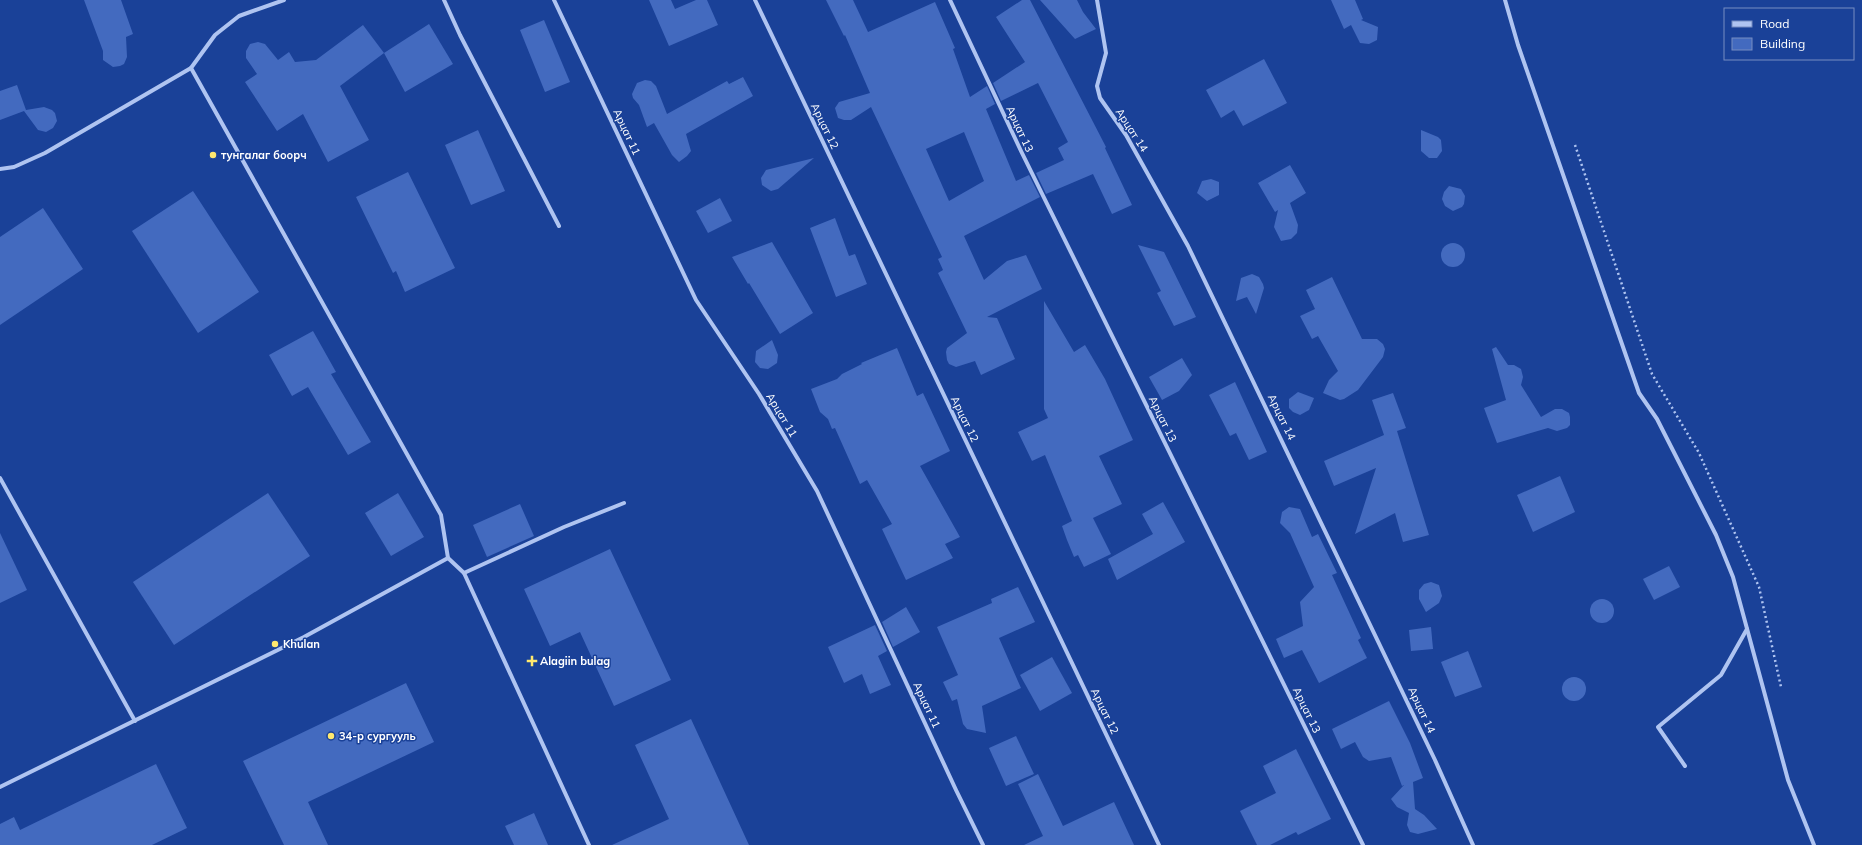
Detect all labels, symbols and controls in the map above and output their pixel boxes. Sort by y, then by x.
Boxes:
legend [1724,8,1854,60]
text: Road [1760,16,1789,31]
text: Building [1760,36,1805,51]
street label: Арцат 12 [808,101,842,152]
street label: Арцат 13 [1003,104,1037,154]
street label: Арцат 14 [1113,106,1152,155]
street label: Арцат 11 [610,107,644,157]
place label: тунгалаг боорч [221,148,307,162]
marker: тунгалаг боорч [208,150,218,160]
street label: Арцат 11 [763,390,801,440]
street label: Арцат 14 [1265,392,1299,443]
street label: Арцат 12 [948,394,982,445]
street label: Арцат 13 [1146,394,1180,444]
place label: Khulan [283,637,320,651]
marker: Khulan [270,639,280,649]
place label: Alagiin bulag [540,654,610,668]
marker: Alagiin bulag [527,656,537,666]
street label: Арцат 11 [910,680,944,730]
street label: Арцат 13 [1290,685,1324,735]
street label: Арцат 14 [1405,685,1439,736]
street label: Арцат 12 [1088,686,1122,737]
place label: 34-р сургууль [339,729,416,743]
marker: 34-р сургууль [326,731,336,741]

